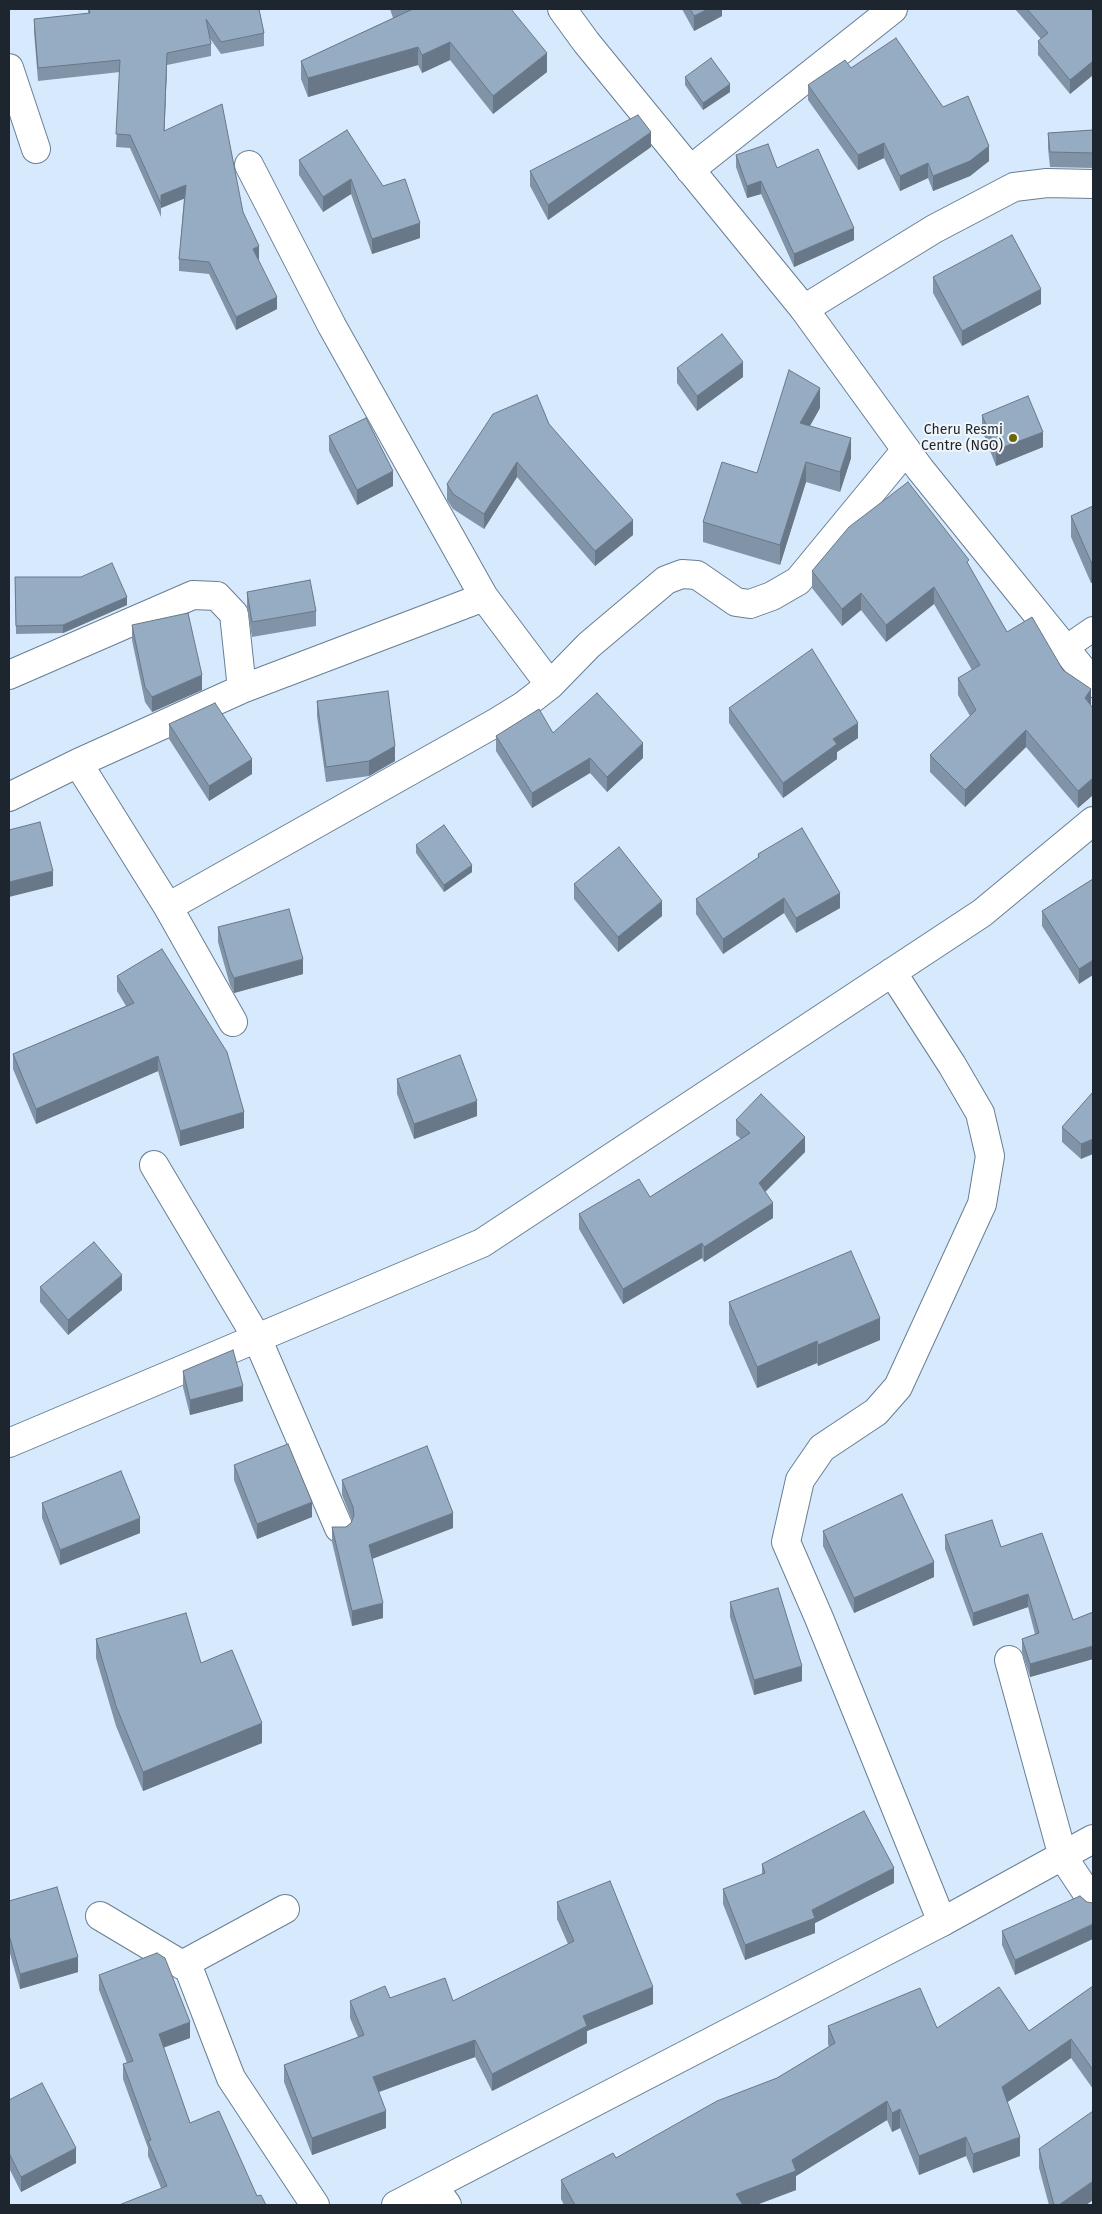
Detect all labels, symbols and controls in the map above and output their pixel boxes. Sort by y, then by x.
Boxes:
place label: Cheru Resmi Centre (NGO) [921,422,1003,454]
marker: Cheru Resmi Centre (NGO) [1007,432,1019,444]

